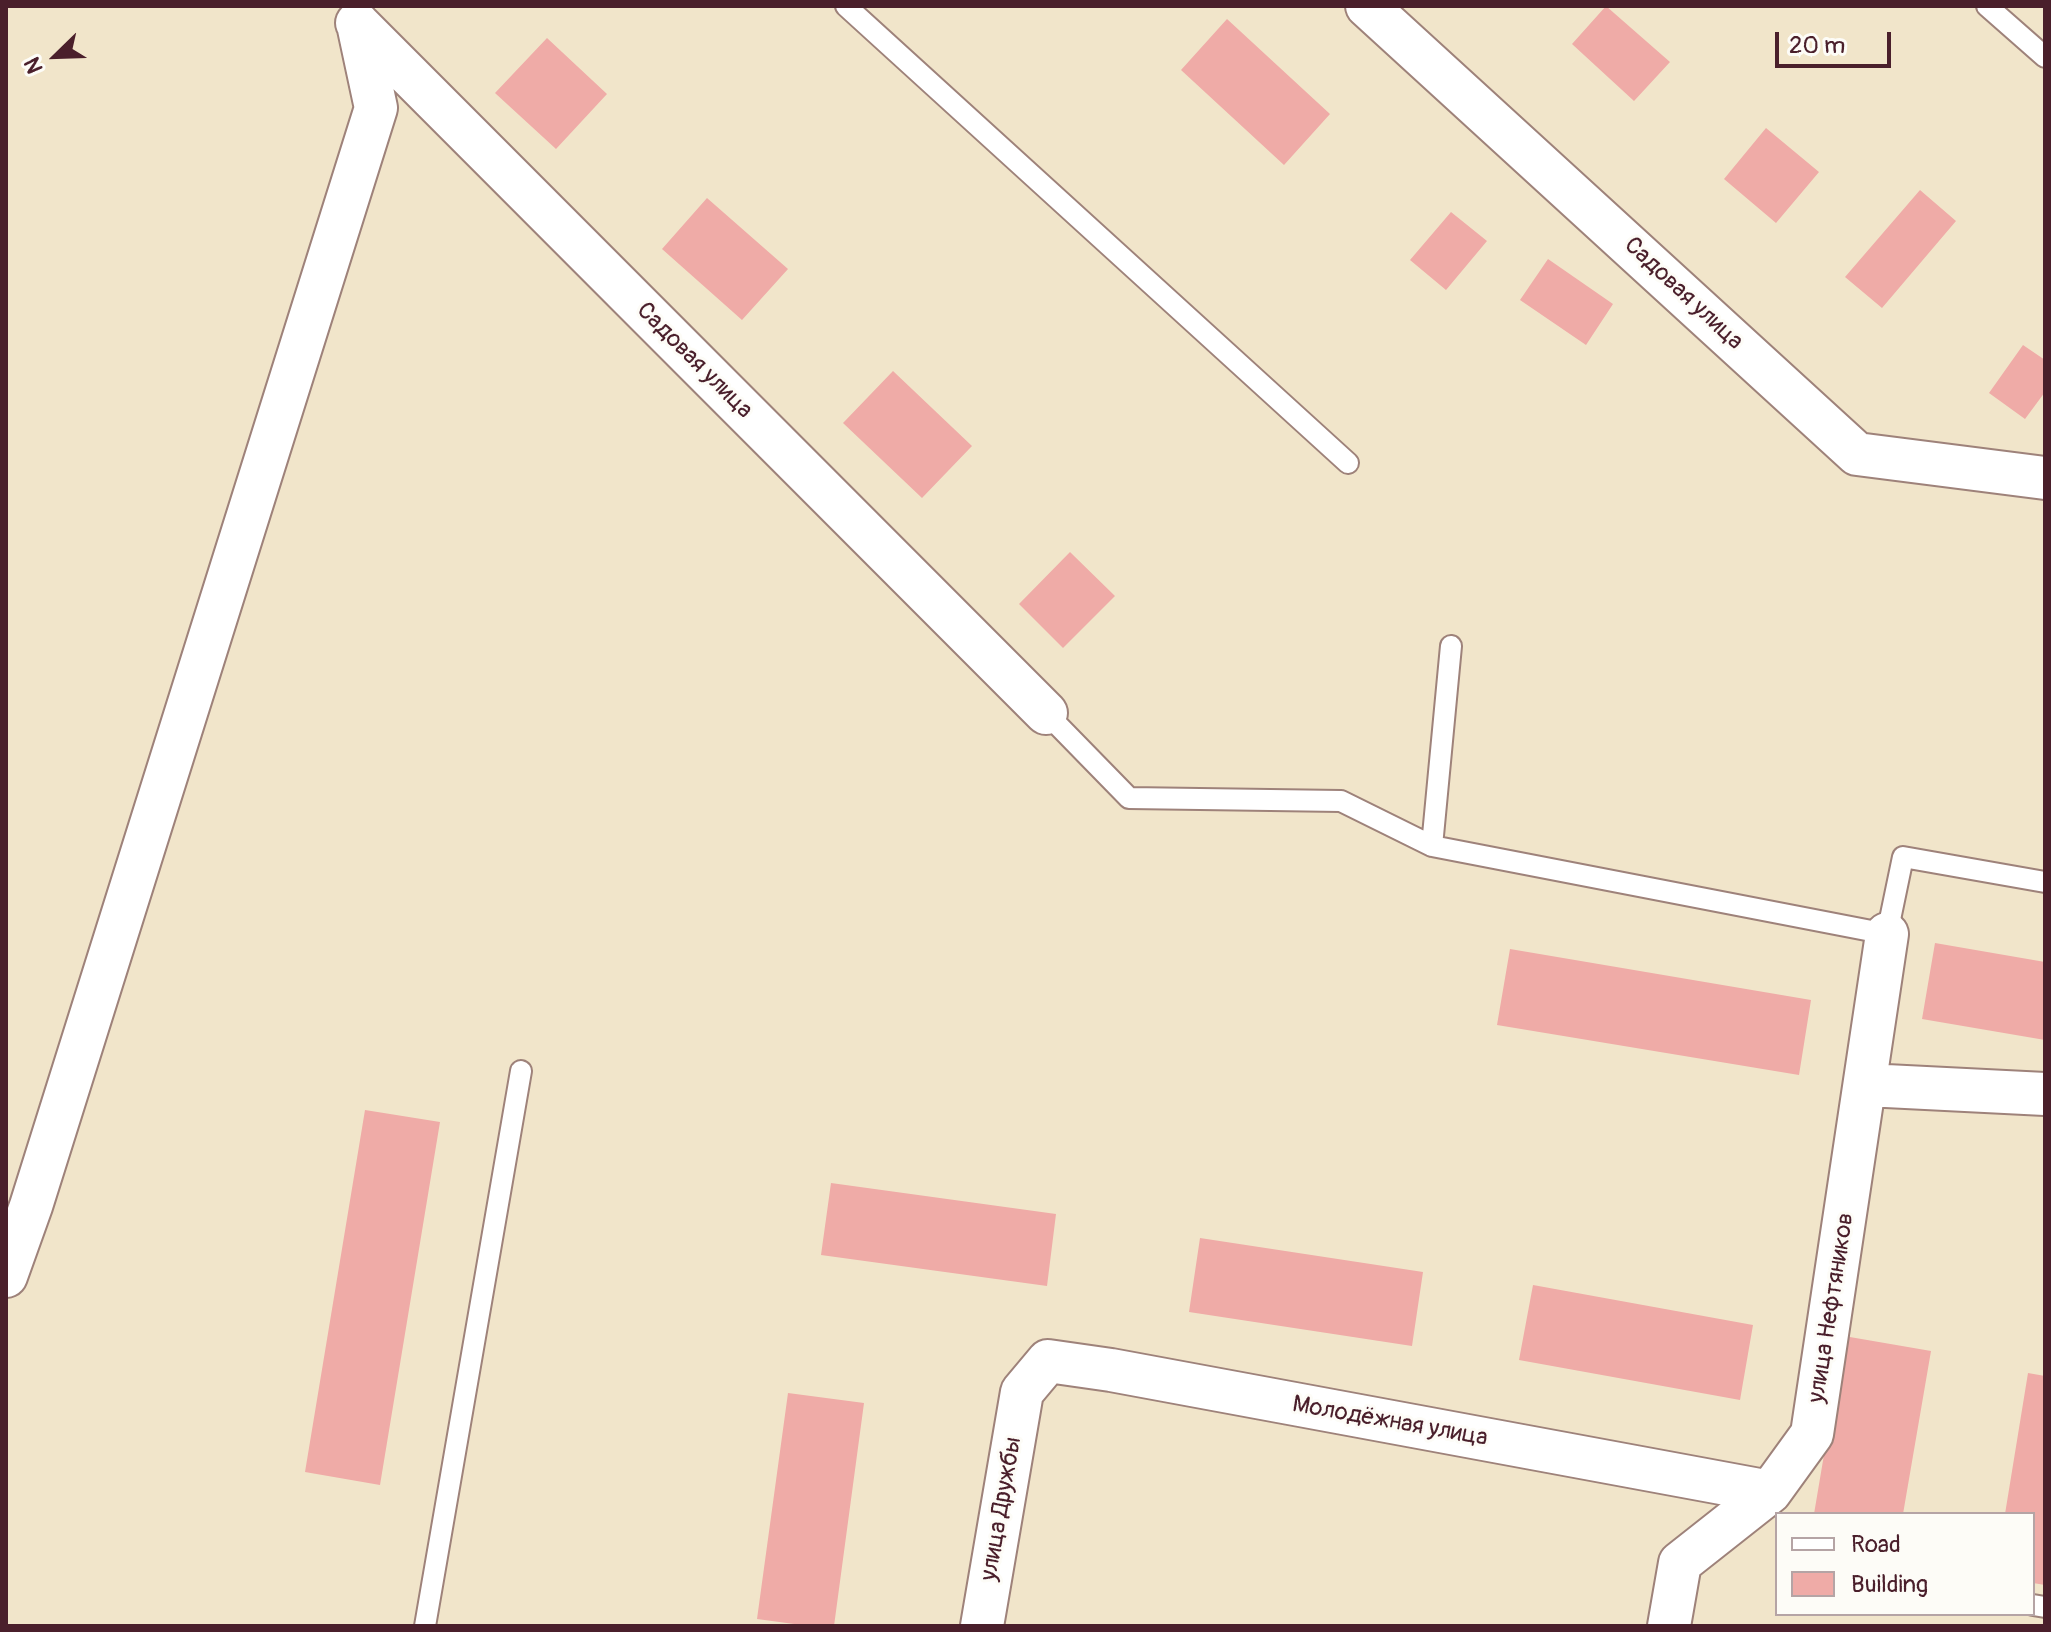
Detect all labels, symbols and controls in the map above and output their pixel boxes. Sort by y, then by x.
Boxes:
north arrow [16,16,96,96]
scale bar [1779,16,1895,66]
text: 20 m [1789,31,1845,60]
text: N [18,53,50,78]
street label: Садовая улица [1617,231,1749,357]
street label: Садовая улица [630,297,758,425]
street label: улица Нефтяников [1803,1211,1861,1405]
street label: Молодёжная улица [1290,1391,1490,1453]
street label: улица Дружбы [975,1435,1029,1583]
legend [1775,1512,2035,1616]
text: Road [1851,1530,1901,1559]
text: Building [1851,1570,1928,1599]

